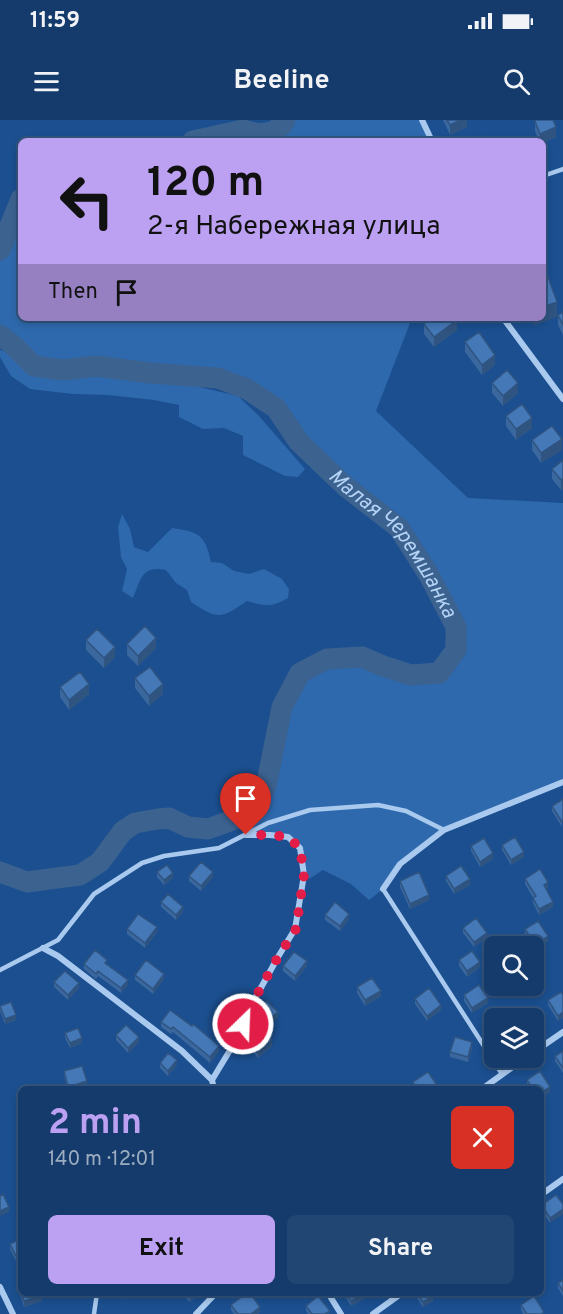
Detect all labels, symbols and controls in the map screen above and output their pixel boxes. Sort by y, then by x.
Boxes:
text: 11:59 [30,8,80,35]
text: Beeline [233,64,330,98]
icon: menu [30,65,63,98]
icon: search [500,65,533,98]
text: 120 m [147,158,264,211]
icon: left [48,162,126,240]
text: 2-я Набережная улица [147,210,440,244]
icon: arrive [110,276,143,309]
text: Then [48,279,98,306]
water label: Малая Черемшанка [322,463,463,623]
pin [220,773,271,835]
icon: arrive [229,782,262,815]
map controls [484,936,544,1068]
button: search [484,936,544,996]
position arrow [211,992,275,1056]
button: layers [484,1008,544,1068]
text: 2 min [48,1101,142,1147]
button: close [451,1106,514,1169]
text: 140 m · 12:01 [48,1147,156,1173]
button: Exit [48,1215,275,1284]
button: Share [287,1215,514,1284]

